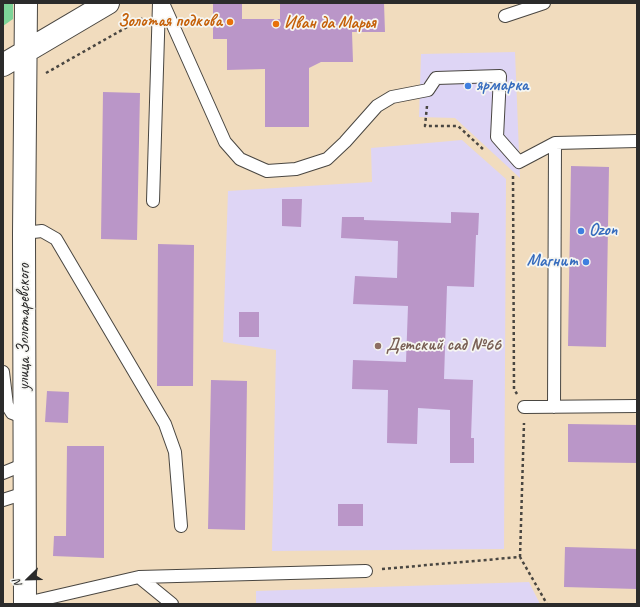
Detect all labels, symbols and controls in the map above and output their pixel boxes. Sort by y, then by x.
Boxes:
place label: Золотая подкова [118,12,222,32]
place label: Иван да Марья [284,14,376,34]
marker: Золотая подкова [225,17,235,27]
marker: Иван да Марья [271,19,281,29]
place label: ярмарка [476,76,528,96]
marker: ярмарка [463,81,473,91]
place label: Ozon [589,221,617,241]
marker: Ozon [576,226,586,236]
place label: Магнит [527,252,578,272]
marker: Магнит [581,257,591,267]
street label: улица Золотаревского [15,264,35,390]
place label: Детский сад №66 [386,336,501,356]
marker: Детский сад №66 [373,341,383,351]
north arrow [8,559,48,599]
text: N [9,578,25,590]

